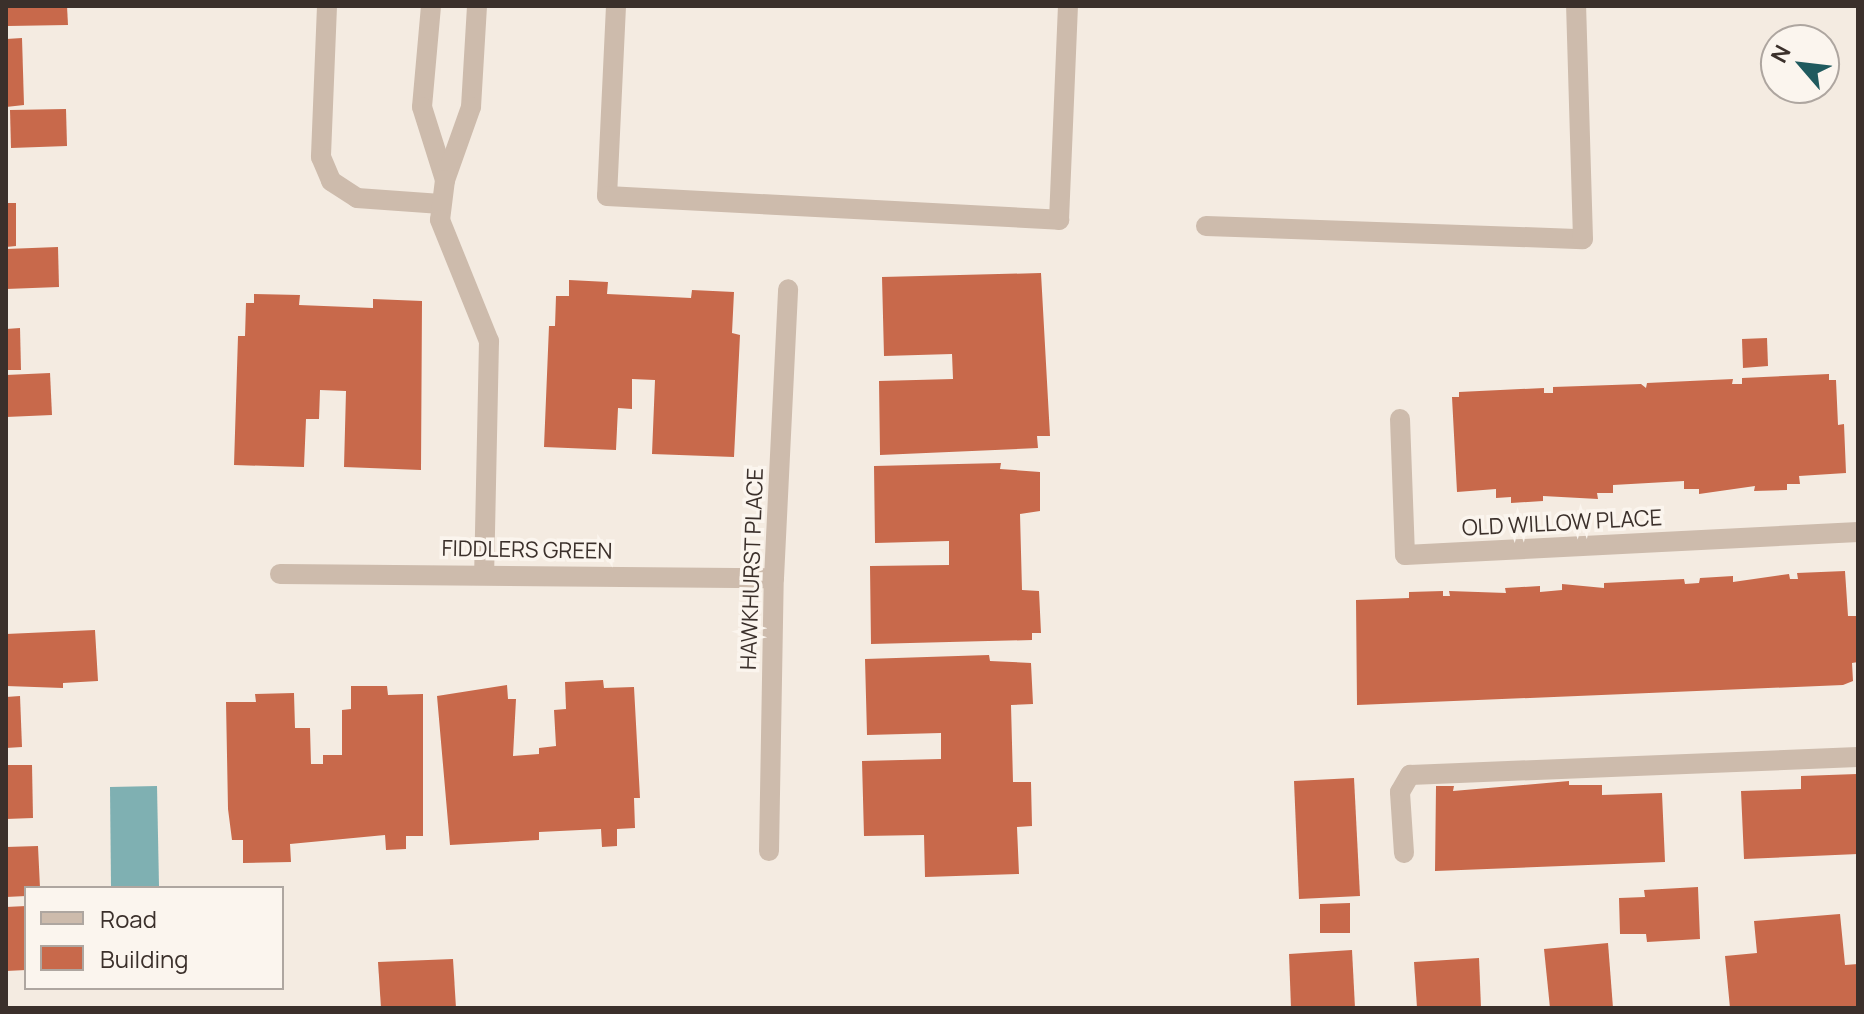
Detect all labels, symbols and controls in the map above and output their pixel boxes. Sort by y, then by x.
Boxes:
north arrow [1760,24,1840,104]
text: N [1764,40,1798,68]
street label: HAWKHURST PLACE [735,467,769,671]
street label: OLD WILLOW PLACE [1461,505,1663,541]
street label: FIDDLERS GREEN [441,535,613,565]
legend [24,886,284,990]
text: Road [100,902,157,935]
text: Building [100,942,188,975]

